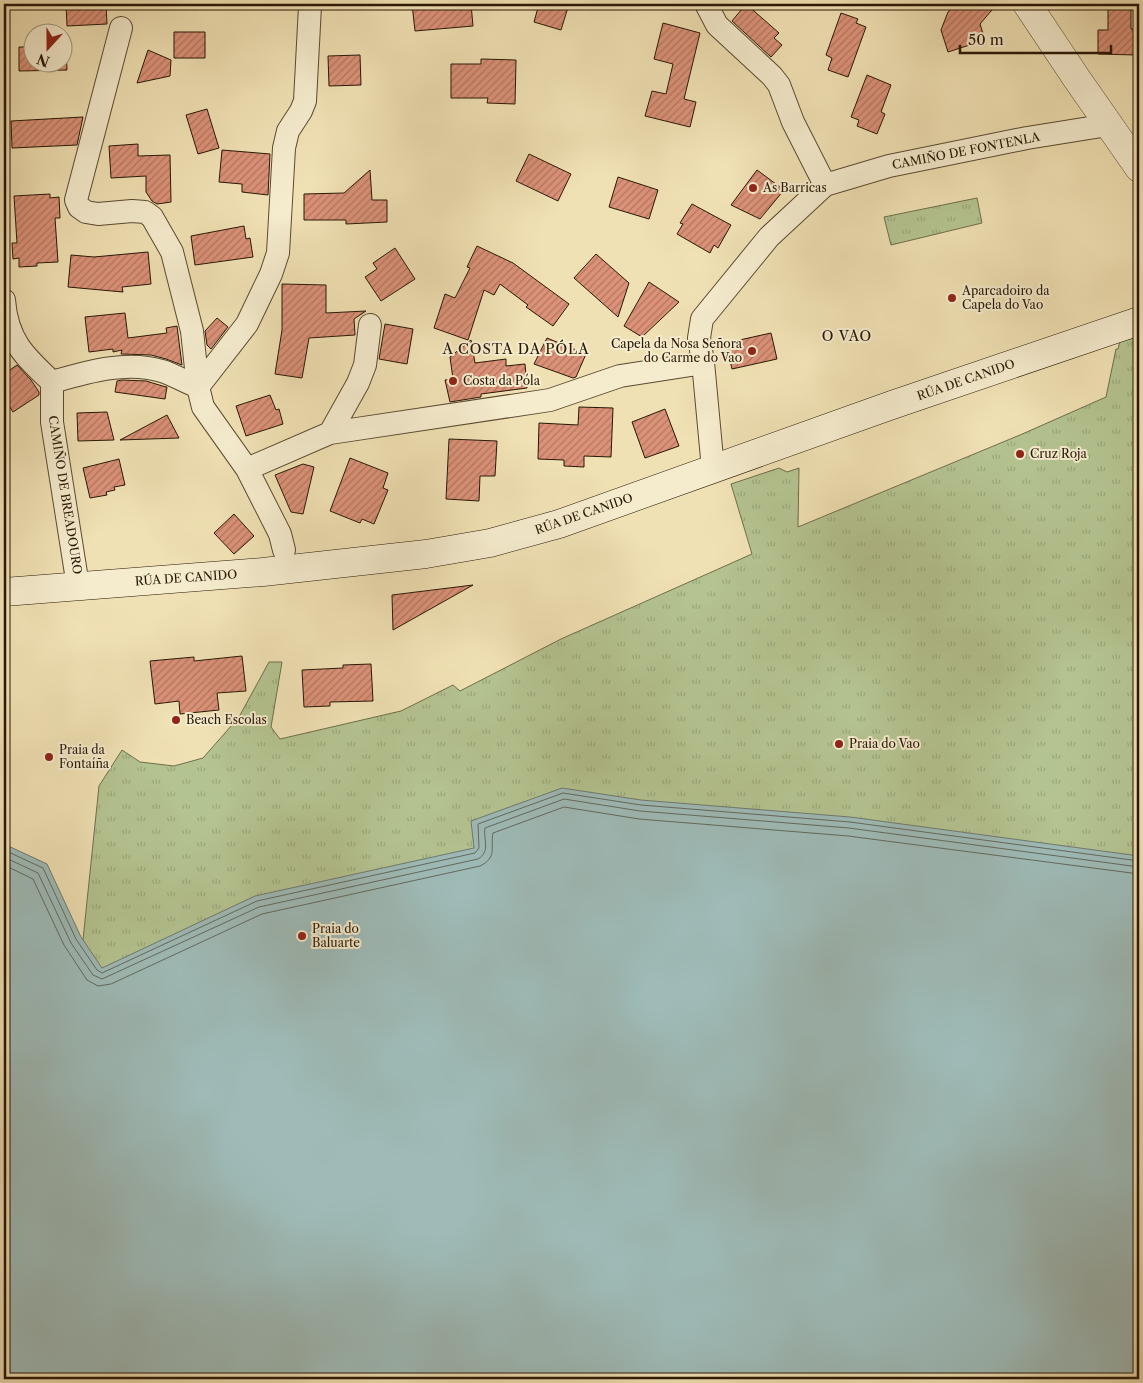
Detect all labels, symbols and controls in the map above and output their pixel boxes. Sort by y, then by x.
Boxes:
north arrow [22,22,72,72]
scale bar [960,22,1112,54]
text: 50 m [968,30,1004,49]
text: N [34,50,52,71]
street label: CAMIÑO DE FONTENLA [891,128,1042,172]
place label: As Barricas [762,180,827,195]
marker: As Barricas [747,182,759,194]
place label: Aparcadoiro da Capela do Vao [961,283,1050,312]
marker: Aparcadoiro da Capela do Vao [946,292,958,304]
district label: O VAO [822,327,872,345]
place label: Capela da Nosa Señora do Carme do Vao [611,336,743,365]
district label: A COSTA DA PÓLA [441,339,590,358]
marker: Capela da Nosa Señora do Carme do Vao [746,345,758,357]
street label: RÚA DE CANIDO [915,355,1017,403]
place label: Costa da Póla [463,373,541,388]
marker: Costa da Póla [447,375,459,387]
street label: CAMIÑO DE BREADOURO [46,414,86,575]
place label: Cruz Roja [1030,446,1088,461]
marker: Cruz Roja [1014,448,1026,460]
street label: RÚA DE CANIDO [533,489,635,537]
street label: RÚA DE CANIDO [134,565,238,589]
place label: Beach Escolas [186,712,267,727]
marker: Beach Escolas [170,714,182,726]
place label: Praia do Vao [849,736,920,751]
marker: Praia do Vao [833,738,845,750]
place label: Praia da Fontaíña [59,742,110,771]
marker: Praia da Fontaíña [43,751,55,763]
place label: Praia do Baluarte [312,921,360,950]
marker: Praia do Baluarte [296,930,308,942]

